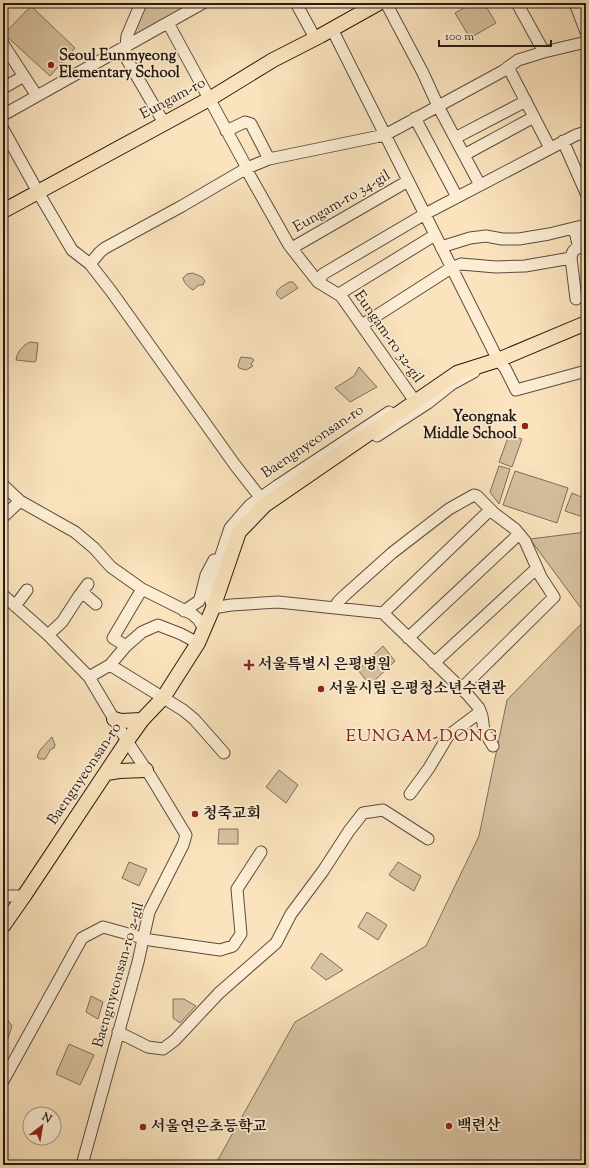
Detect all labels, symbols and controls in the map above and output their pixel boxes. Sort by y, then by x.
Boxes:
scale bar [439,22,551,48]
text: 100 m [445,28,474,46]
place label: Seoul Eunmyeong Elementary School [59,46,181,84]
marker: Seoul Eunmyeong Elementary School [46,60,56,70]
street label: Eungam-ro [136,73,210,125]
street label: Eungam-ro 34-gil [289,166,395,238]
street label: Eungam-ro 32-gil [348,286,428,388]
street label: Baengnyeonsan-ro [258,400,368,484]
place label: Yeongnak Middle School [423,407,518,445]
marker: Yeongnak Middle School [520,421,530,431]
place label: 서울특별시 은평병원 [258,655,392,676]
marker: 서울특별시 은평병원 [243,659,255,671]
place label: 서울시립 은평청소년수련관 [329,679,507,700]
marker: 서울시립 은평청소년수련관 [316,684,326,694]
street label: Baengnyeonsan-ro [43,719,127,829]
district label: EUNGAM-DONG [346,725,498,749]
place label: 청죽교회 [203,804,261,825]
marker: 청죽교회 [190,809,200,819]
street label: Baengnyeonsan-ro 2-gil [88,900,150,1050]
north arrow [22,1106,62,1146]
text: N [38,1109,55,1128]
place label: 백련산 [457,1116,501,1137]
place label: 서울연은초등학교 [151,1117,267,1138]
marker: 백련산 [444,1121,454,1131]
marker: 서울연은초등학교 [138,1122,148,1132]

